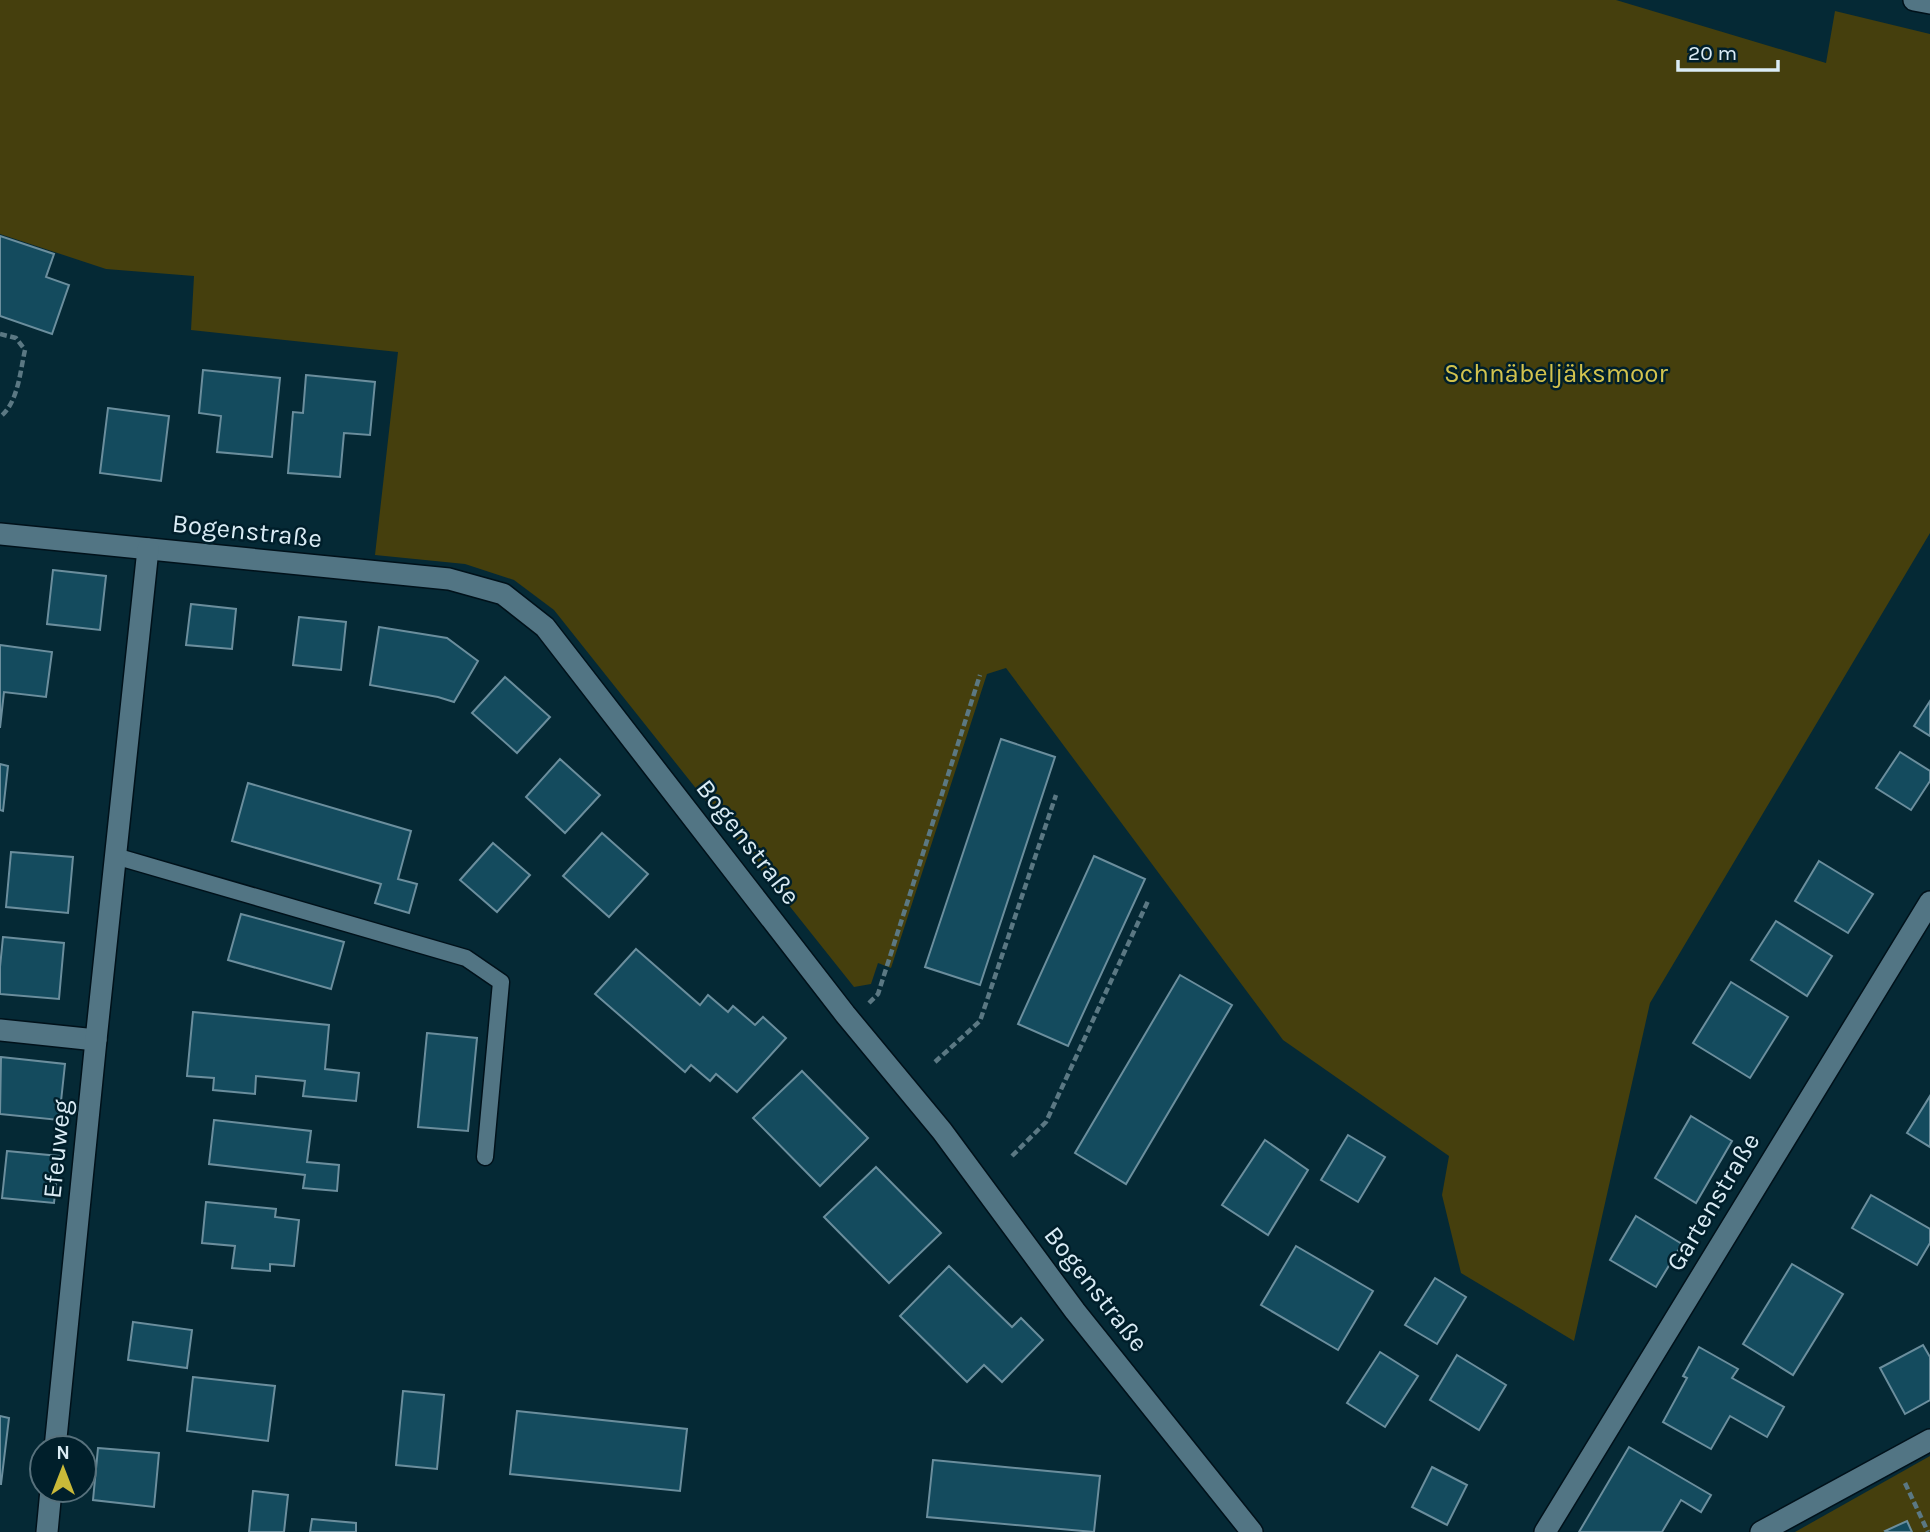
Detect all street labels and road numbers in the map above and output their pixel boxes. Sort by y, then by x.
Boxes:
street label: Bogenstraße [171,508,323,554]
street label: Bogenstraße [689,773,807,911]
street label: Efeuweg [36,1098,78,1200]
street label: Gartenstraße [1660,1127,1766,1277]
street label: Bogenstraße [1037,1220,1155,1358]

